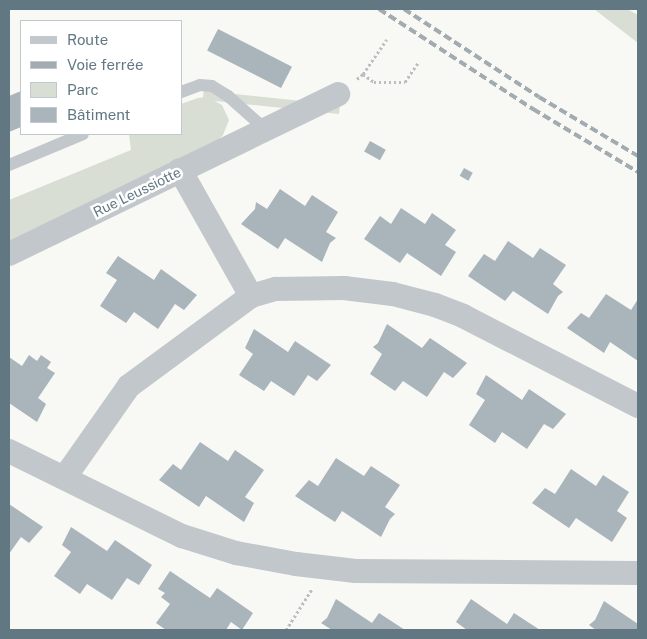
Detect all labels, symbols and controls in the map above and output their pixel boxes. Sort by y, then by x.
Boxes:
legend [20,20,182,135]
text: Route [67,31,108,48]
text: Voie ferrée [67,56,144,73]
text: Parc [67,81,99,98]
text: Bâtiment [67,106,130,123]
street label: Rue Leussiotte [90,163,184,221]

